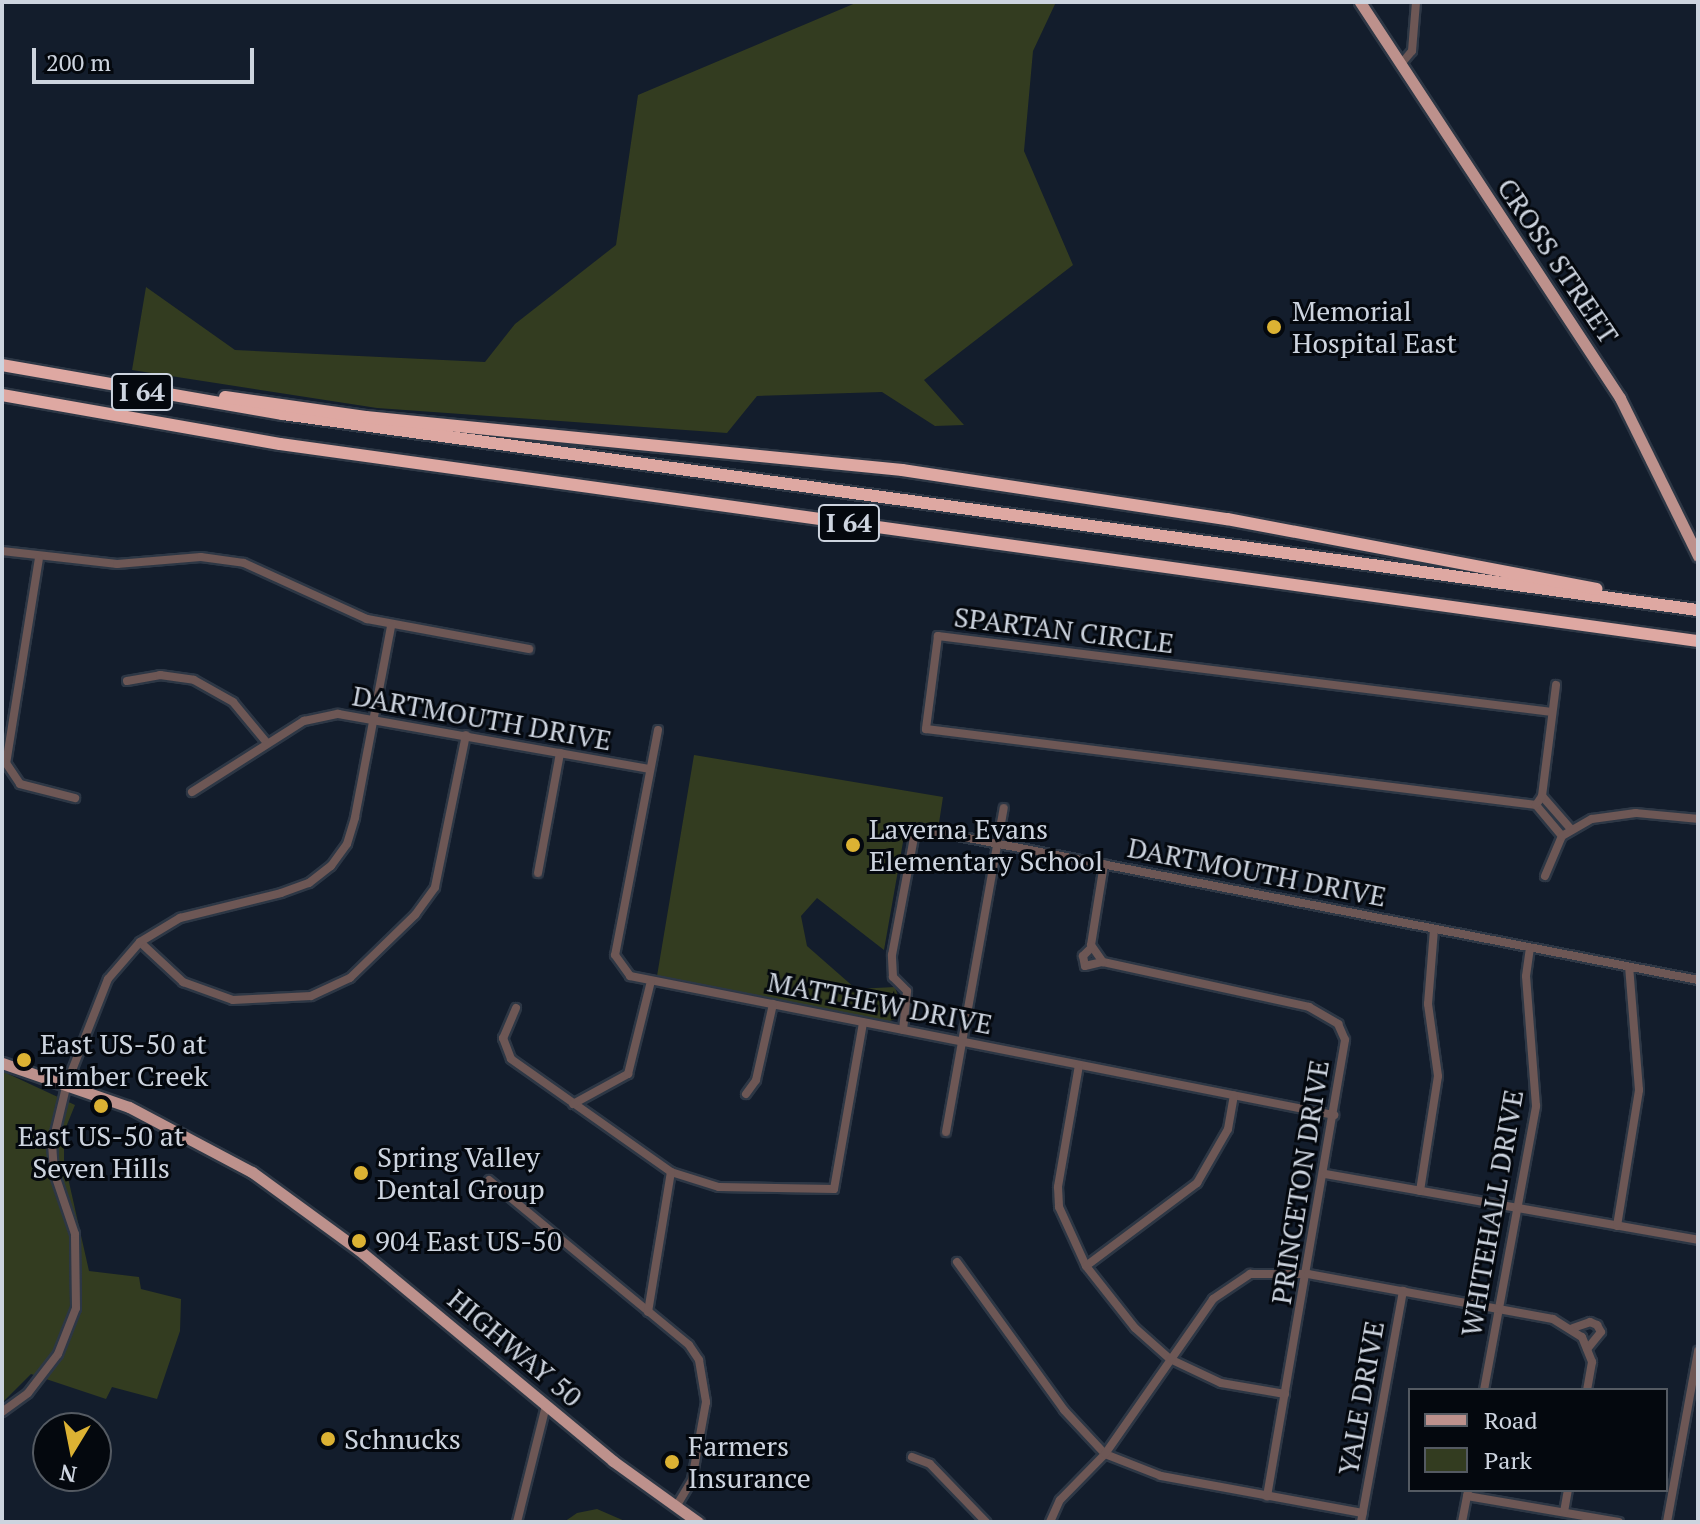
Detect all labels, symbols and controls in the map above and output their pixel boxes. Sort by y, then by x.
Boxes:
scale bar [36,32,258,82]
text: 200 m [46,46,111,78]
street label: CROSS STREET [1490,172,1626,350]
place label: Memorial Hospital East [1292,294,1457,360]
marker: Memorial Hospital East [1263,316,1285,338]
road number: I 64 [110,370,174,414]
road number: I 64 [817,501,881,545]
street label: SPARTAN CIRCLE [952,600,1176,660]
street label: DARTMOUTH DRIVE [350,679,614,757]
place label: Laverna Evans Elementary School [869,812,1103,878]
street label: DARTMOUTH DRIVE [1125,830,1389,914]
marker: Laverna Evans Elementary School [844,836,862,854]
street label: MATTHEW DRIVE [765,965,995,1041]
place label: East US-50 at Timber Creek [40,1027,208,1093]
marker: East US-50 at Timber Creek [15,1051,33,1069]
street label: PRINCETON DRIVE [1264,1057,1336,1307]
street label: WHITEHALL DRIVE [1454,1087,1530,1339]
marker: East US-50 at Seven Hills [92,1097,110,1115]
place label: East US-50 at Seven Hills [18,1119,184,1185]
place label: Spring Valley Dental Group [377,1140,545,1206]
marker: Spring Valley Dental Group [352,1164,370,1182]
place label: 904 East US-50 [375,1224,562,1258]
marker: 904 East US-50 [350,1232,368,1250]
street label: HIGHWAY 50 [441,1282,589,1414]
street label: YALE DRIVE [1331,1318,1391,1478]
legend [1408,1388,1668,1492]
text: Road [1484,1404,1538,1436]
north arrow [32,1412,112,1492]
place label: Schnucks [344,1422,461,1456]
place label: Farmers Insurance [688,1429,811,1495]
marker: Schnucks [319,1430,337,1448]
text: Park [1484,1444,1532,1476]
marker: Farmers Insurance [663,1453,681,1471]
text: N [57,1458,79,1490]

